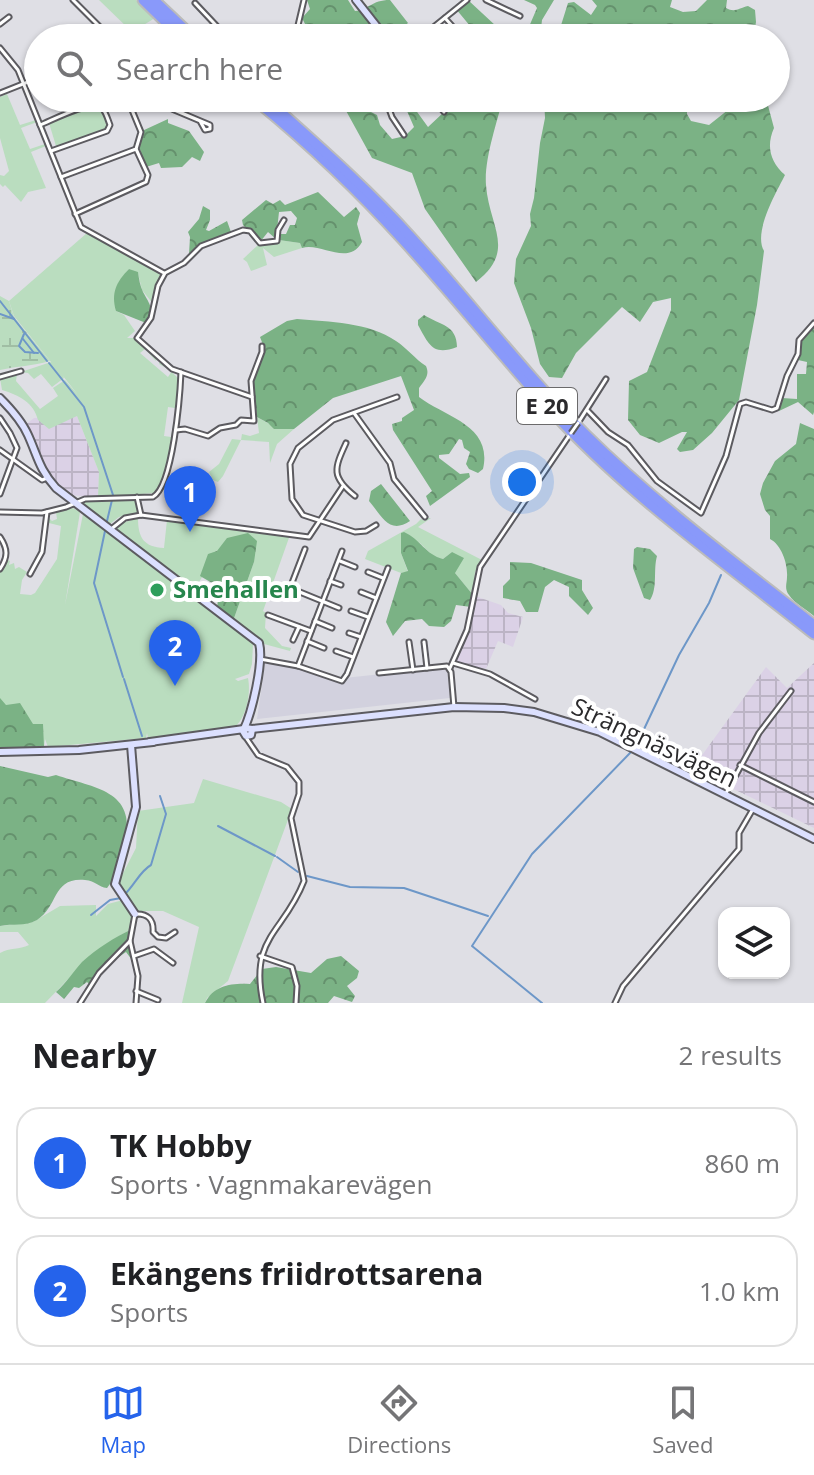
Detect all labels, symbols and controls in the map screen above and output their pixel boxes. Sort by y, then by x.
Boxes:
search box [24,24,790,112]
icon: search [52,46,96,90]
text: Search here [116,48,283,89]
road number: E 20 [517,388,577,424]
your location [502,462,542,502]
pin: 1 [164,466,216,532]
place label: Smehallen [173,572,299,605]
marker: Smehallen [148,581,166,599]
pin: 2 [149,620,201,686]
street label: Strängnäsvägen [567,689,743,794]
map controls [718,907,790,979]
button: layers [718,907,790,979]
text: Nearby [32,1032,157,1078]
text: 2 results [679,1037,782,1073]
text: TK Hobby [110,1125,252,1166]
text: 1 [53,1145,67,1181]
text: 860 m [705,1145,780,1181]
text: Sports · Vagnmakarevägen [110,1166,432,1202]
text: Ekängens friidrottsarena [110,1253,483,1294]
text: 2 [53,1273,67,1309]
text: 1.0 km [699,1273,780,1309]
text: Sports [110,1294,188,1330]
tab: Map [101,1381,146,1459]
tab: Directions [347,1381,451,1459]
tab: Saved [652,1381,713,1459]

